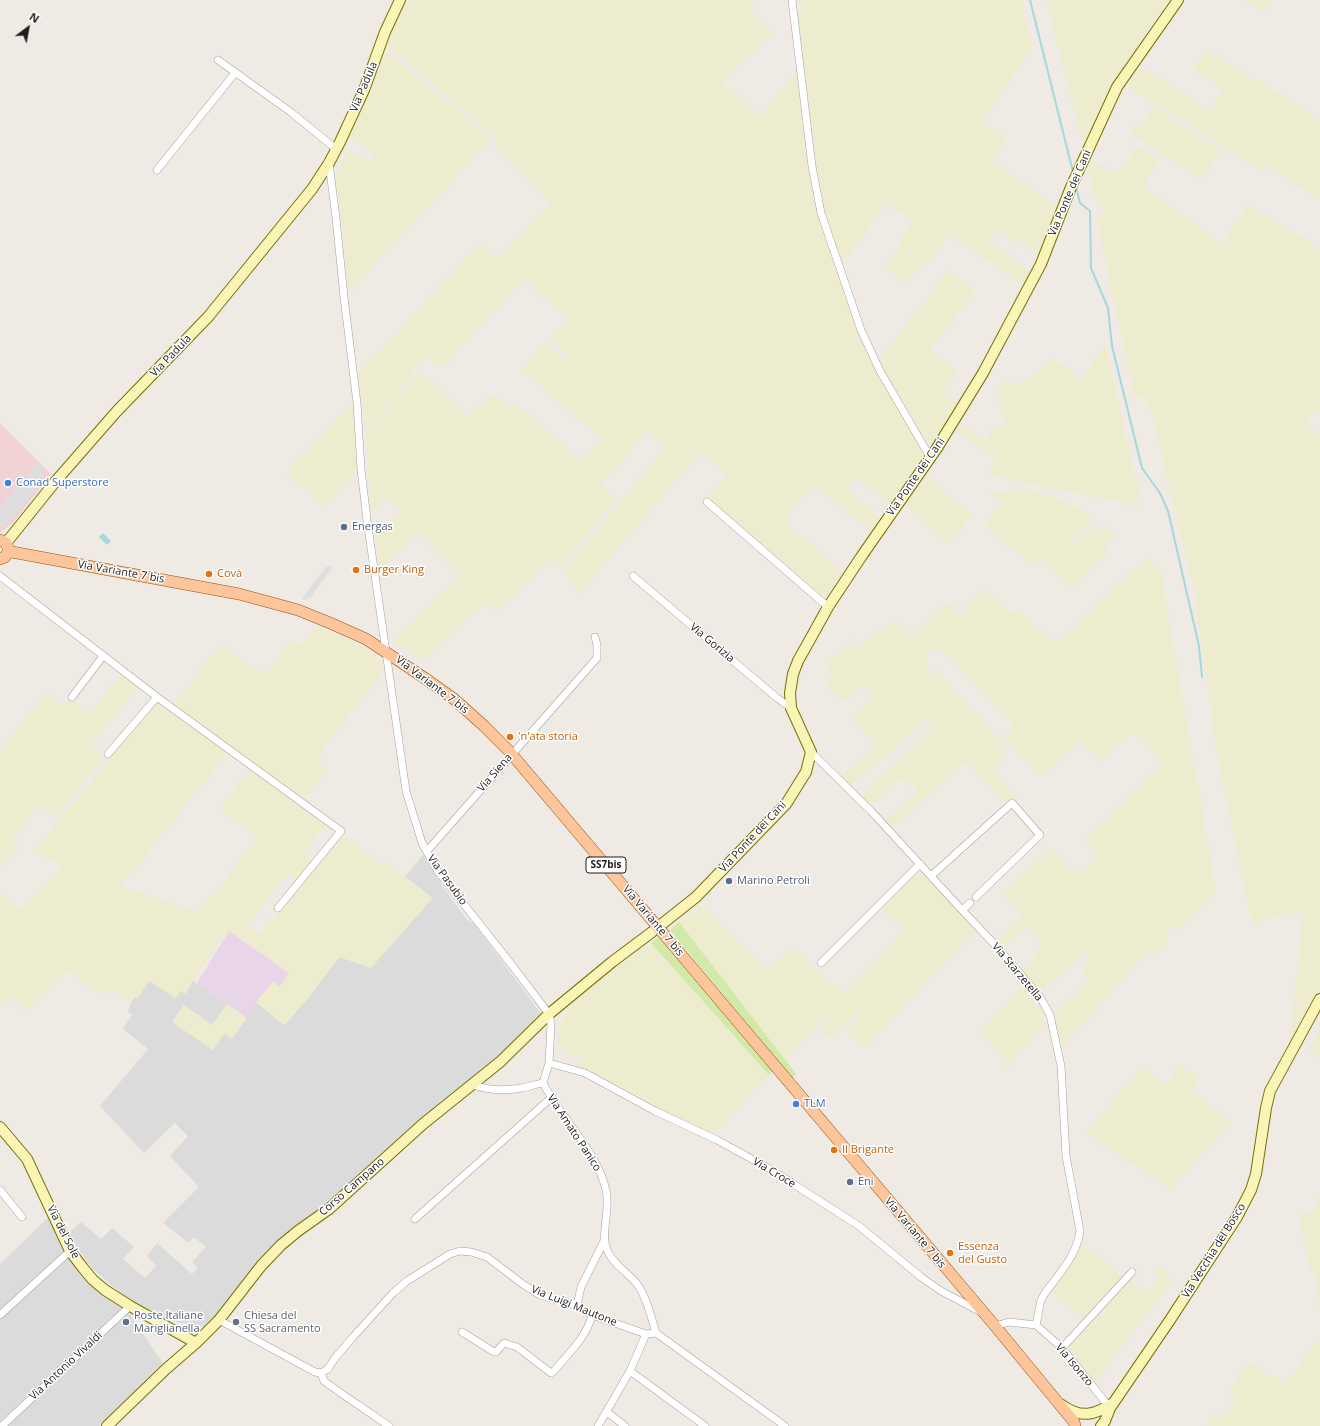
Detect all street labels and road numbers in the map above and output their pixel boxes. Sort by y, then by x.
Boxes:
street label: Via Padula [347,60,381,114]
street label: Via Ponte dei Cani [1046,148,1094,238]
street label: Via Padula [148,332,194,380]
street label: Via Ponte dei Cani [884,435,948,519]
street label: Via Variante 7 bis [77,558,165,586]
street label: Via Gorizia [687,621,737,665]
street label: Via Variante 7 bis [393,653,471,717]
street label: Via Siena [475,751,515,795]
street label: Via Ponte dei Cani [717,799,789,875]
street label: Via Pasubio [424,852,470,908]
road number: SS7bis [586,857,626,873]
street label: Via Variante 7 bis [620,883,686,959]
street label: Via Starzetella [989,940,1045,1004]
street label: Via Amato Panico [544,1092,604,1174]
street label: Corso Campano [317,1155,387,1219]
street label: Via Croce [750,1155,798,1191]
street label: Via Variante 7 bis [882,1195,948,1271]
street label: Via Vecchia del Bosco [1179,1201,1249,1301]
street label: Via del Sole [44,1203,82,1261]
street label: Via Luigi Mautone [529,1283,619,1329]
street label: Via Antonio Vivaldi [27,1329,105,1403]
street label: Via Isonzo [1052,1341,1096,1389]

